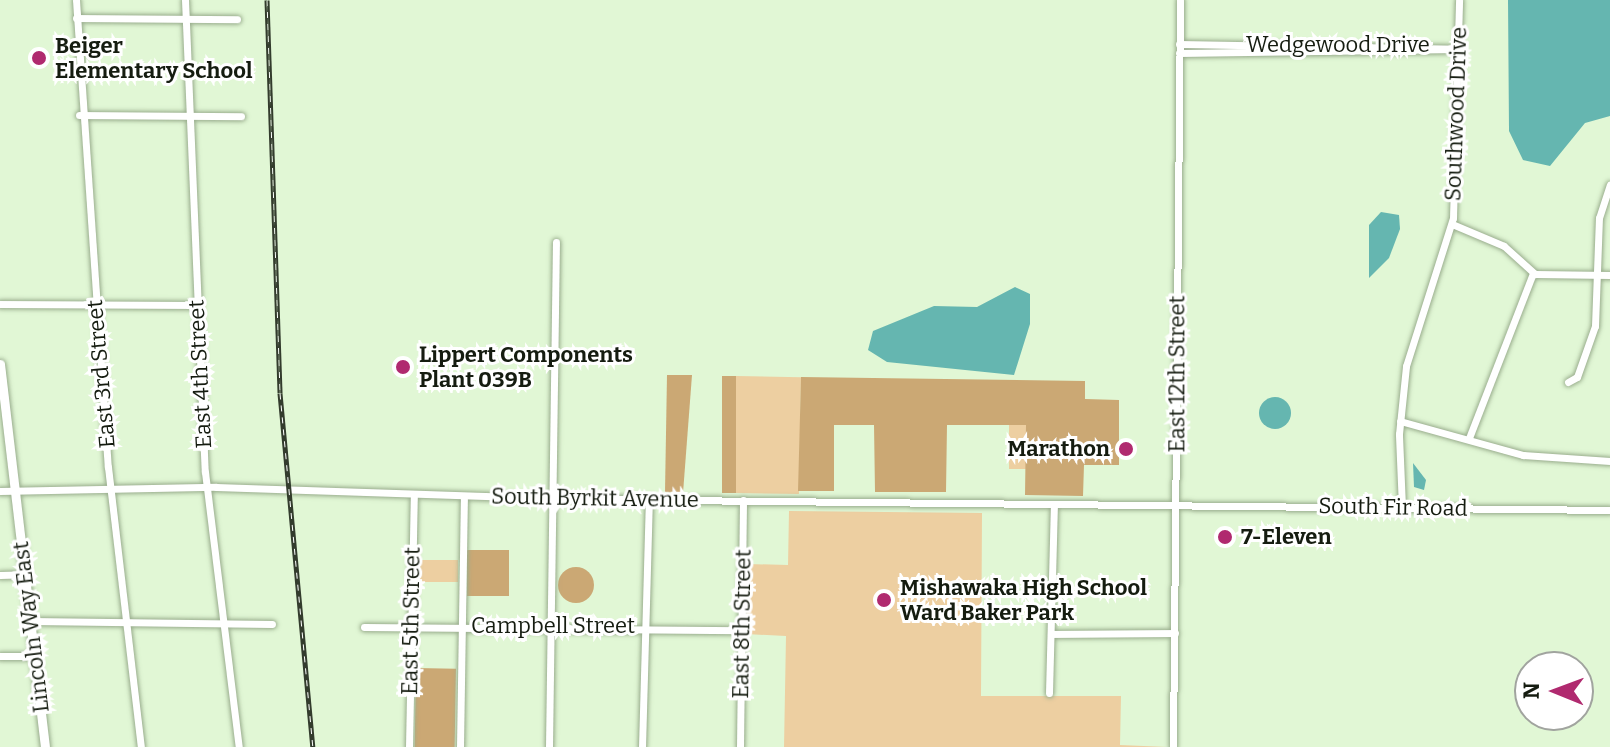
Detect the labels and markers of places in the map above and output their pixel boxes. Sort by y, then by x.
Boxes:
place label: Beiger Elementary School [55,32,253,84]
marker: Beiger Elementary School [30,49,48,67]
place label: Lippert Components Plant 039B [419,341,633,392]
marker: Lippert Components Plant 039B [394,358,412,376]
place label: Marathon [1007,436,1110,462]
marker: Marathon [1117,440,1135,458]
place label: 7-Eleven [1241,524,1332,550]
marker: 7-Eleven [1216,528,1234,546]
place label: Mishawaka High School Ward Baker Park [900,574,1147,626]
marker: Mishawaka High School Ward Baker Park [875,591,893,609]

